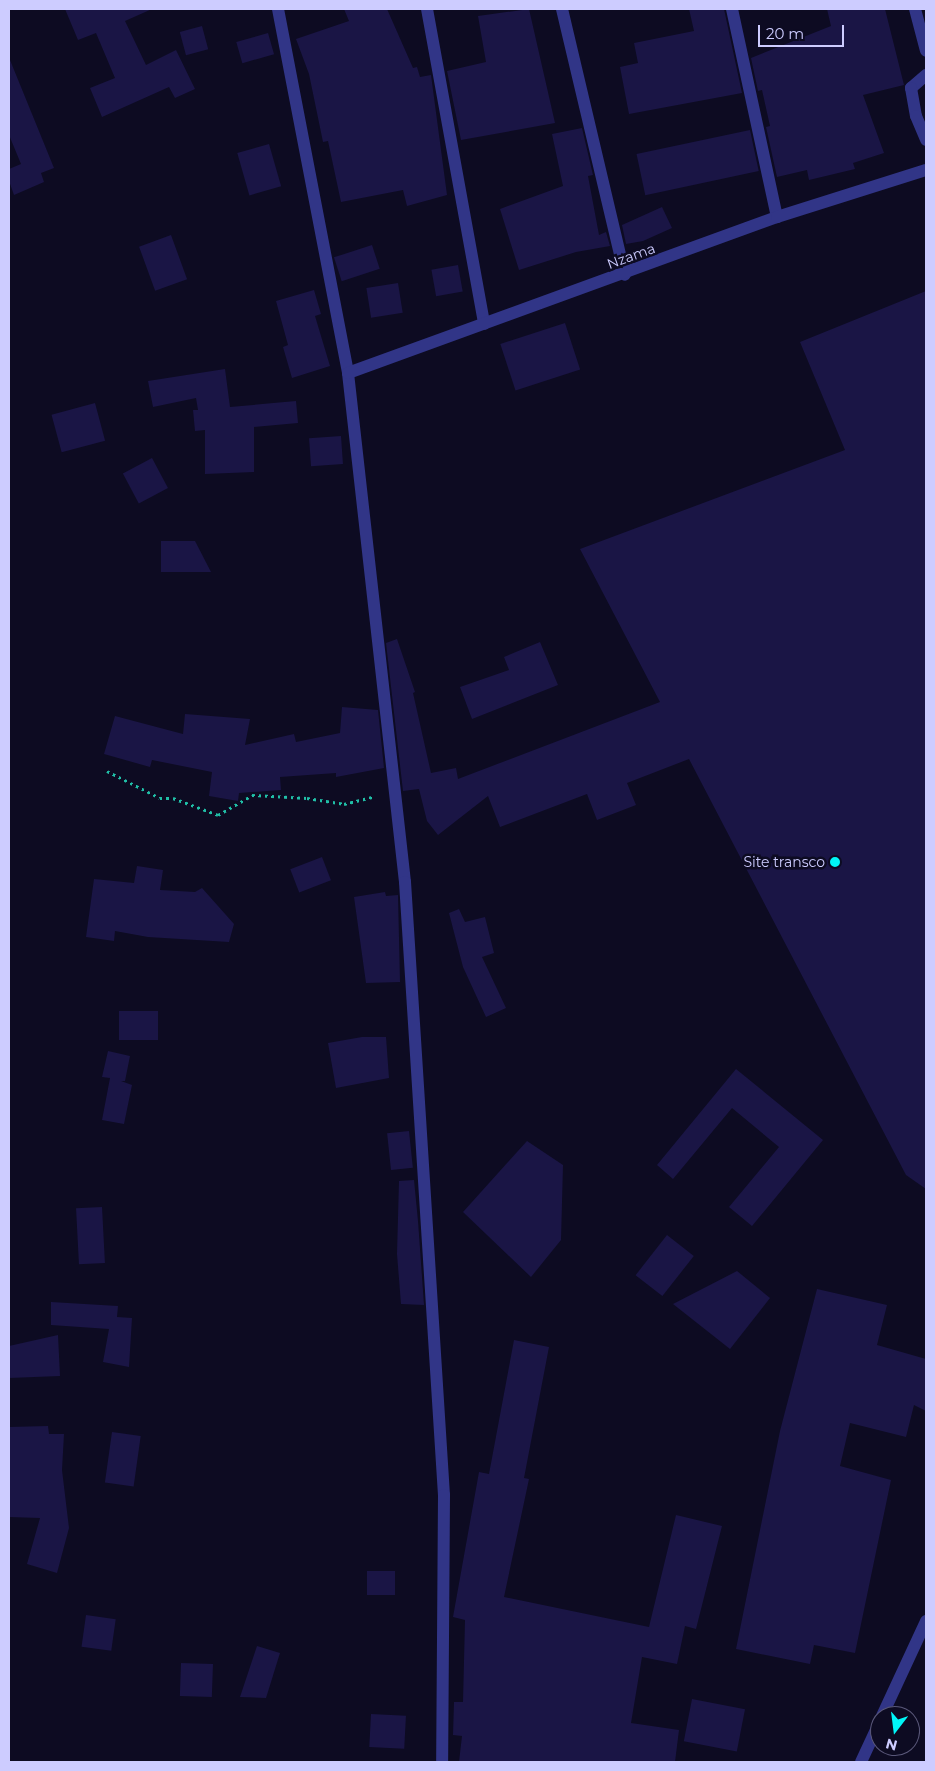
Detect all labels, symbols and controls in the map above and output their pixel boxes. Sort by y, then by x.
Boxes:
scale bar [760,15,846,47]
text: 20 m [766,24,804,43]
street label: Nzama [605,240,657,272]
place label: Site transco [743,854,825,870]
marker: Site transco [829,856,841,868]
north arrow [870,1706,920,1756]
text: N [884,1734,899,1755]

